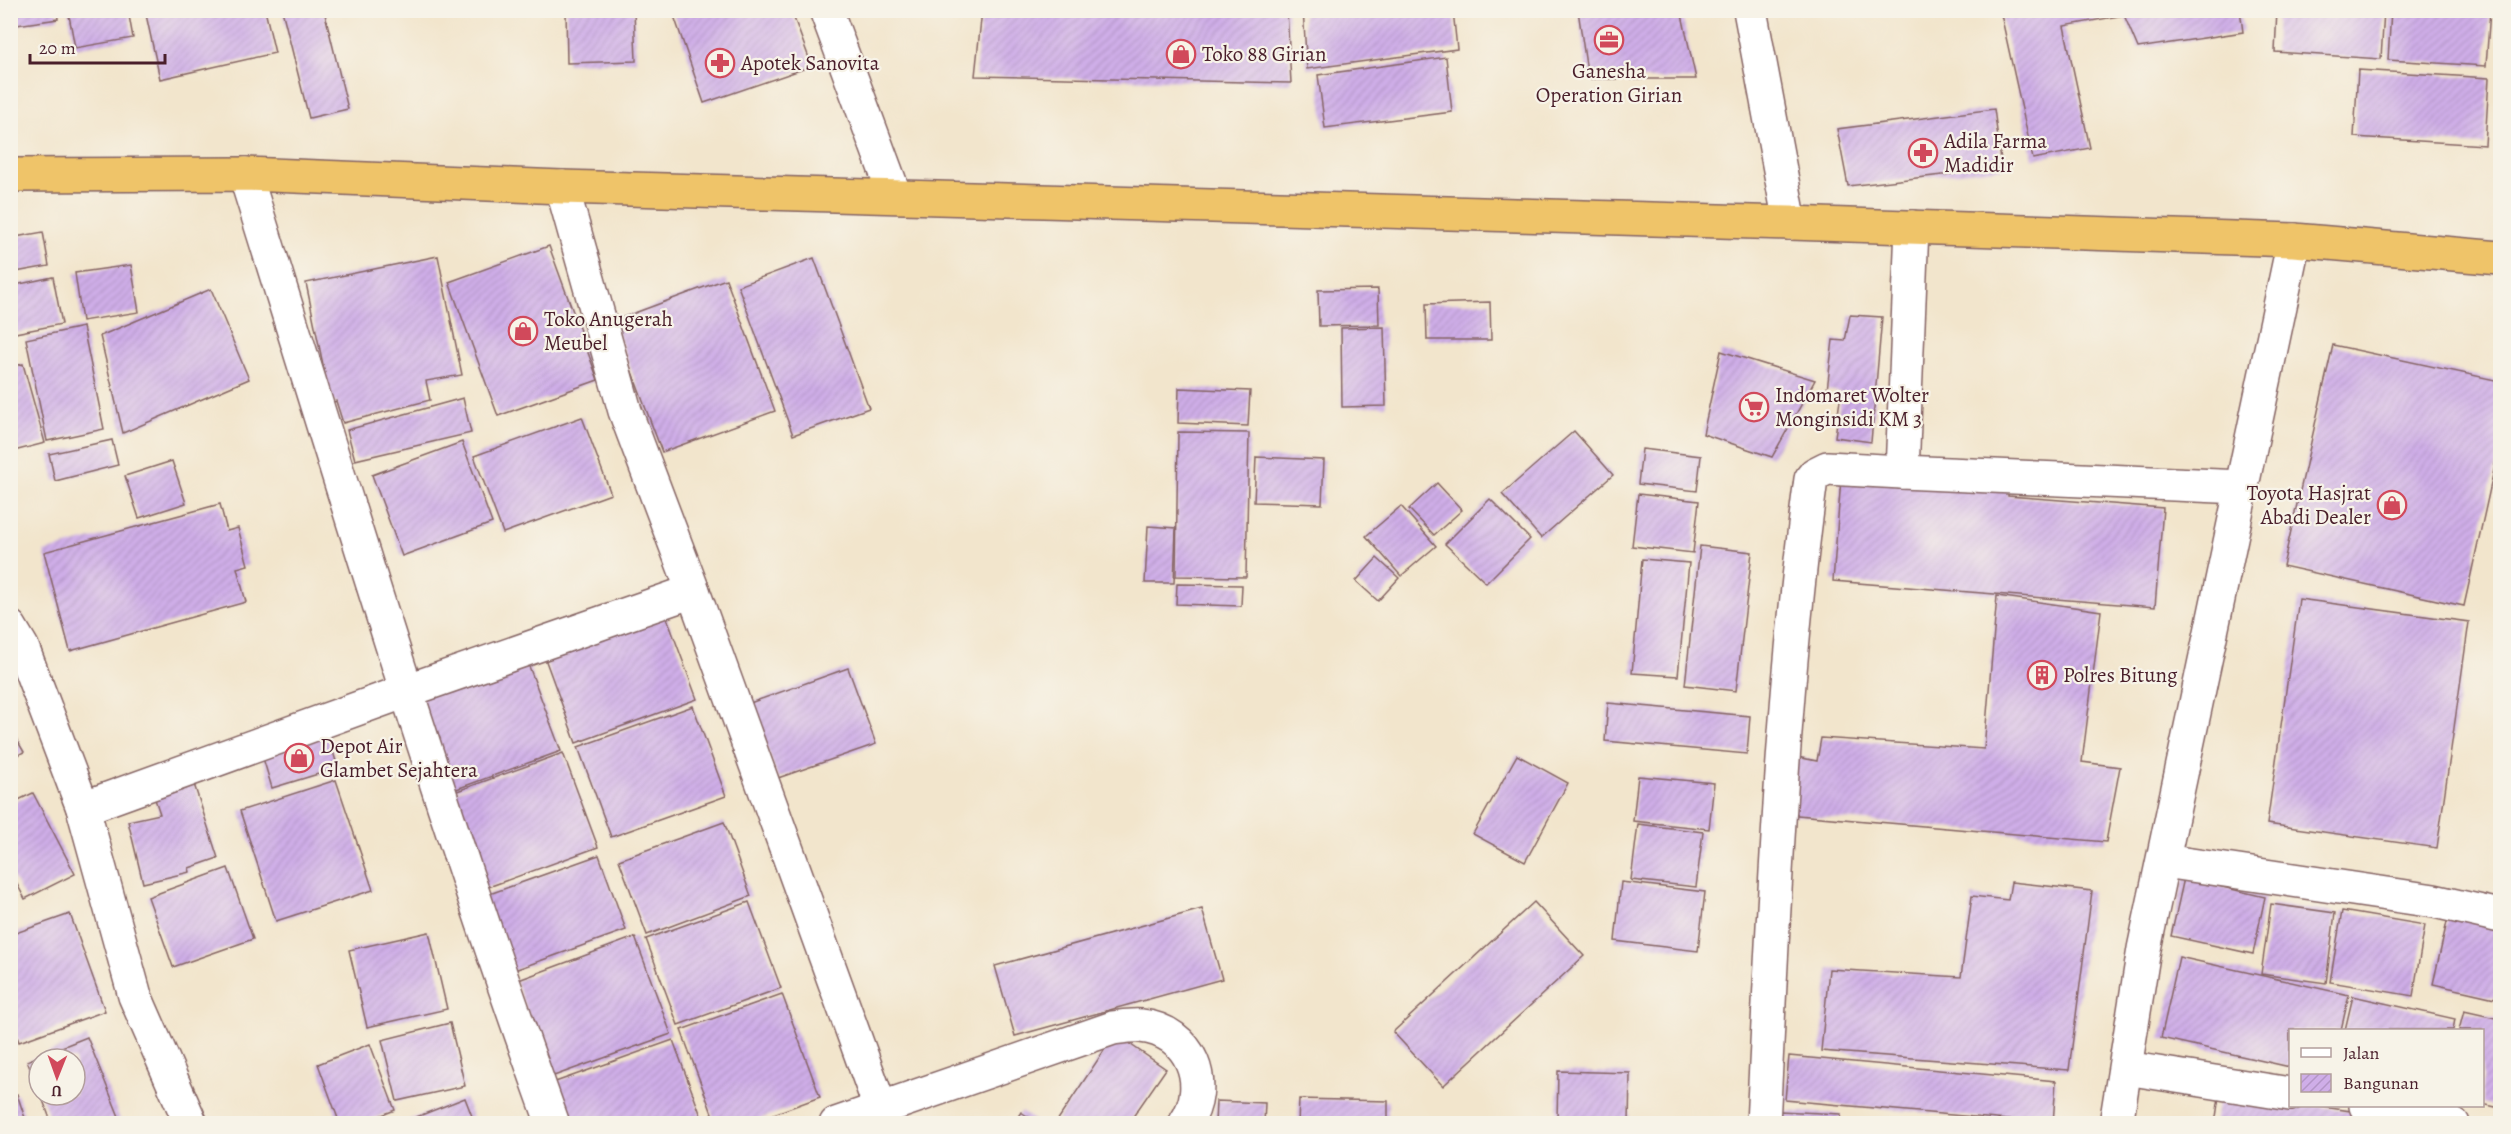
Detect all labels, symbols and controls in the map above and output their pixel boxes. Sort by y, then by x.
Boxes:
office icon: Ganesha Operation Girian [1593,24,1625,56]
scale bar [30,27,165,65]
text: 20 m [39,36,76,60]
shop icon: Toko 88 Girian [1165,38,1197,70]
place label: Toko 88 Girian [1202,40,1327,68]
pharmacy icon: Apotek Sanovita [704,47,736,79]
place label: Apotek Sanovita [740,49,880,77]
place label: Ganesha Operation Girian [1536,57,1682,109]
place label: Adila Farma Madidir [1943,127,2047,179]
pharmacy icon: Adila Farma Madidir [1907,137,1939,169]
place label: Toko Anugerah Meubel [544,305,673,357]
shop icon: Toko Anugerah Meubel [507,315,539,347]
place label: Indomaret Wolter Monginsidi KM 3 [1775,381,1929,433]
supermarket icon: Indomaret Wolter Monginsidi KM 3 [1738,391,1770,423]
place label: Toyota Hasjrat Abadi Dealer [2247,479,2371,531]
shop icon: Toyota Hasjrat Abadi Dealer [2376,489,2408,521]
building icon: Polres Bitung [2026,659,2058,691]
place label: Polres Bitung [2063,661,2178,689]
place label: Depot Air Glambet Sejahtera [320,732,478,784]
shop icon: Depot Air Glambet Sejahtera [283,742,315,774]
legend [2289,1029,2484,1107]
text: Jalan [2343,1041,2380,1065]
north arrow [27,1047,87,1107]
text: Bangunan [2343,1071,2419,1095]
text: U [51,1080,62,1102]

